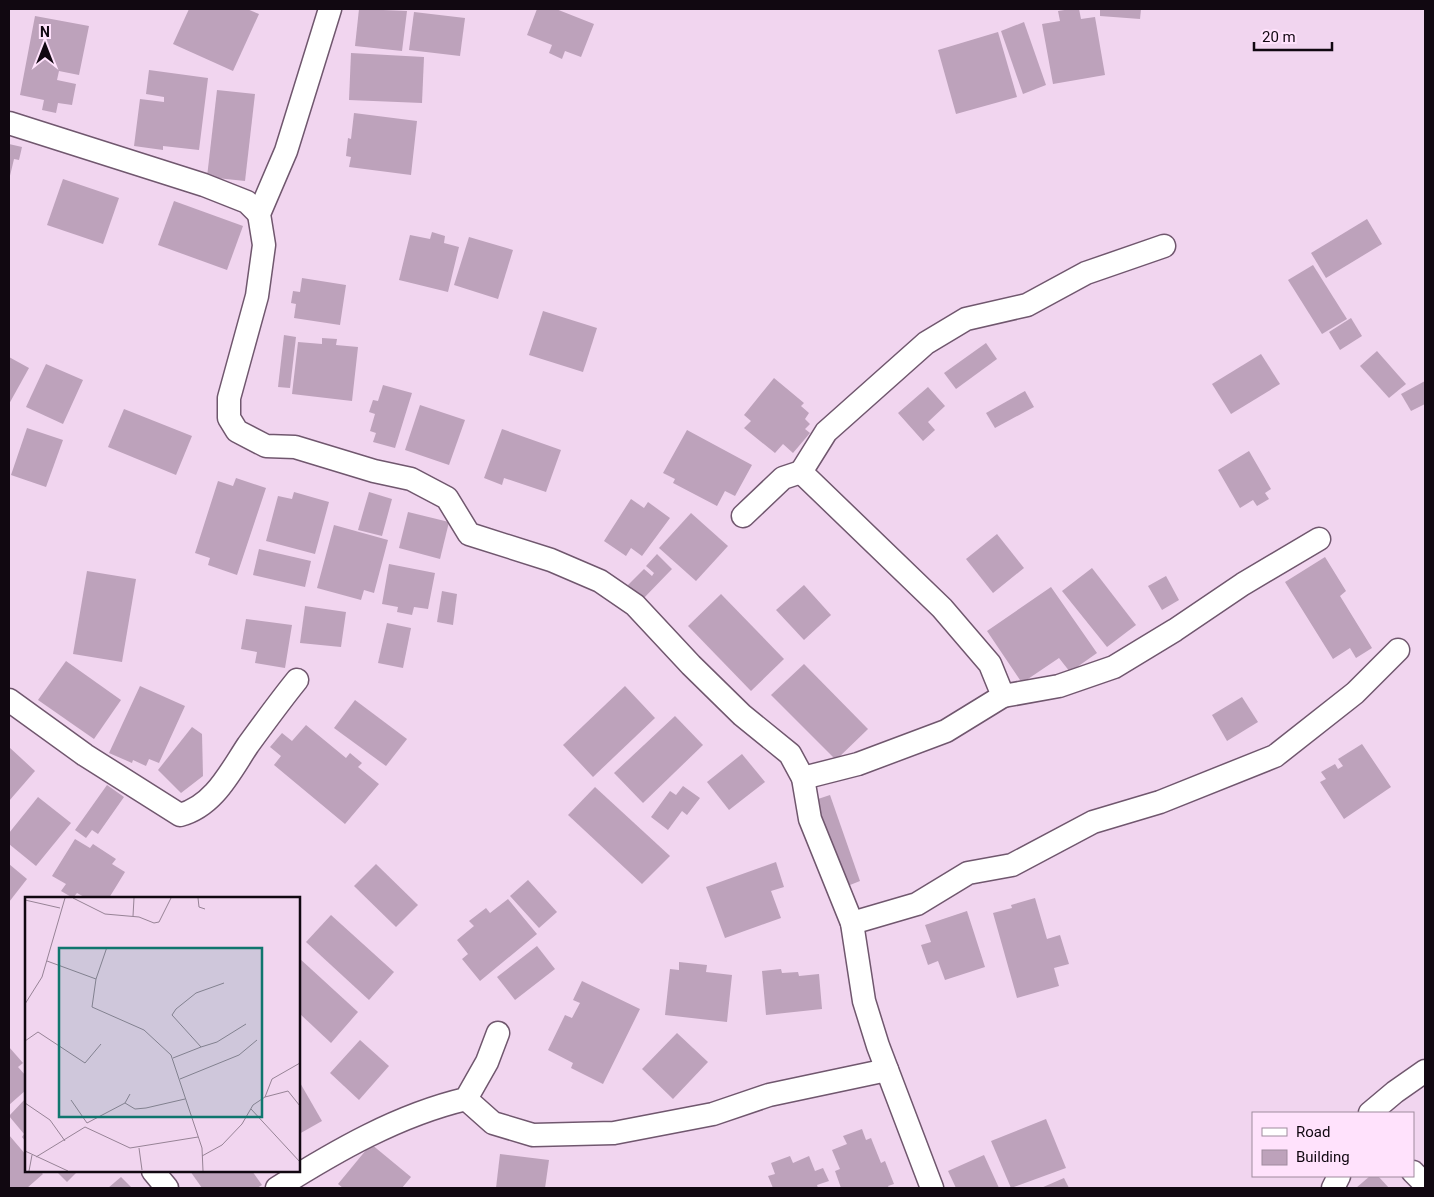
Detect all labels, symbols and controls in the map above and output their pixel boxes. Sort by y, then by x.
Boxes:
north arrow [20,20,70,70]
scale bar [1254,20,1332,52]
text: N [40,24,50,40]
text: 20 m [1262,28,1296,46]
inset map [25,897,300,1172]
legend [1252,1112,1414,1177]
text: Road [1296,1123,1330,1141]
text: Building [1296,1148,1350,1166]

